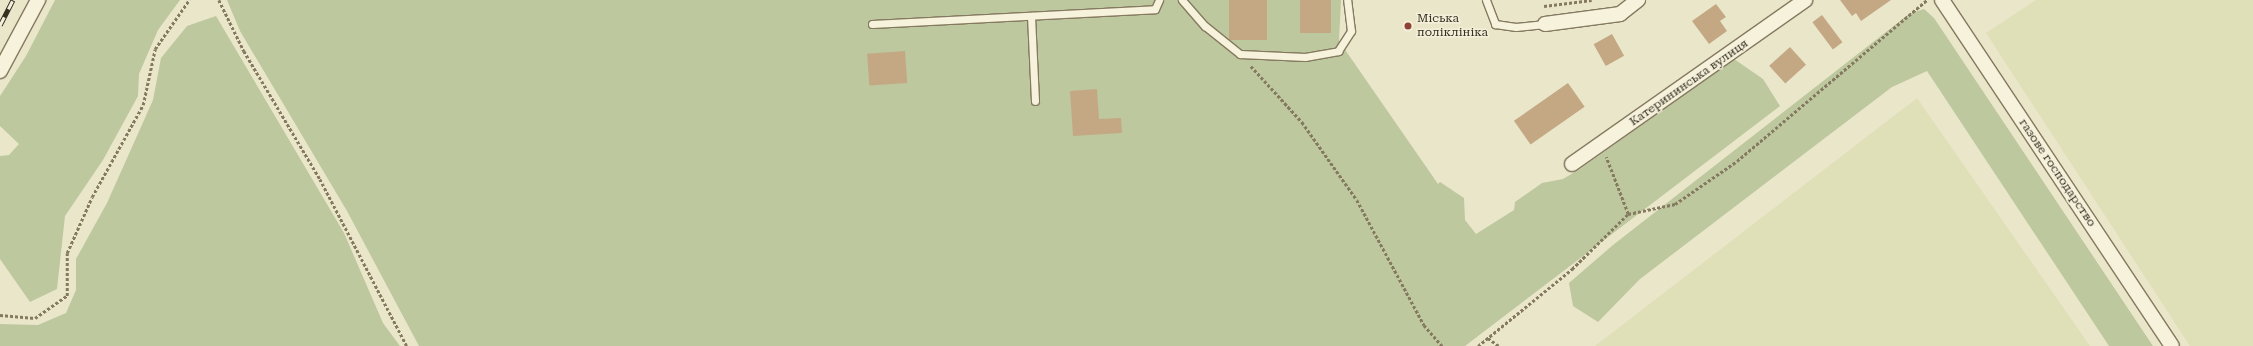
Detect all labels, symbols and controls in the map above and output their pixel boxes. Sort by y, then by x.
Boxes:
place label: Міська поліклініка [1417,12,1488,40]
marker: Міська поліклініка [1402,20,1414,32]
street label: Катерининська вулиця [1627,37,1751,129]
street label: газове господарство [2015,116,2099,230]

